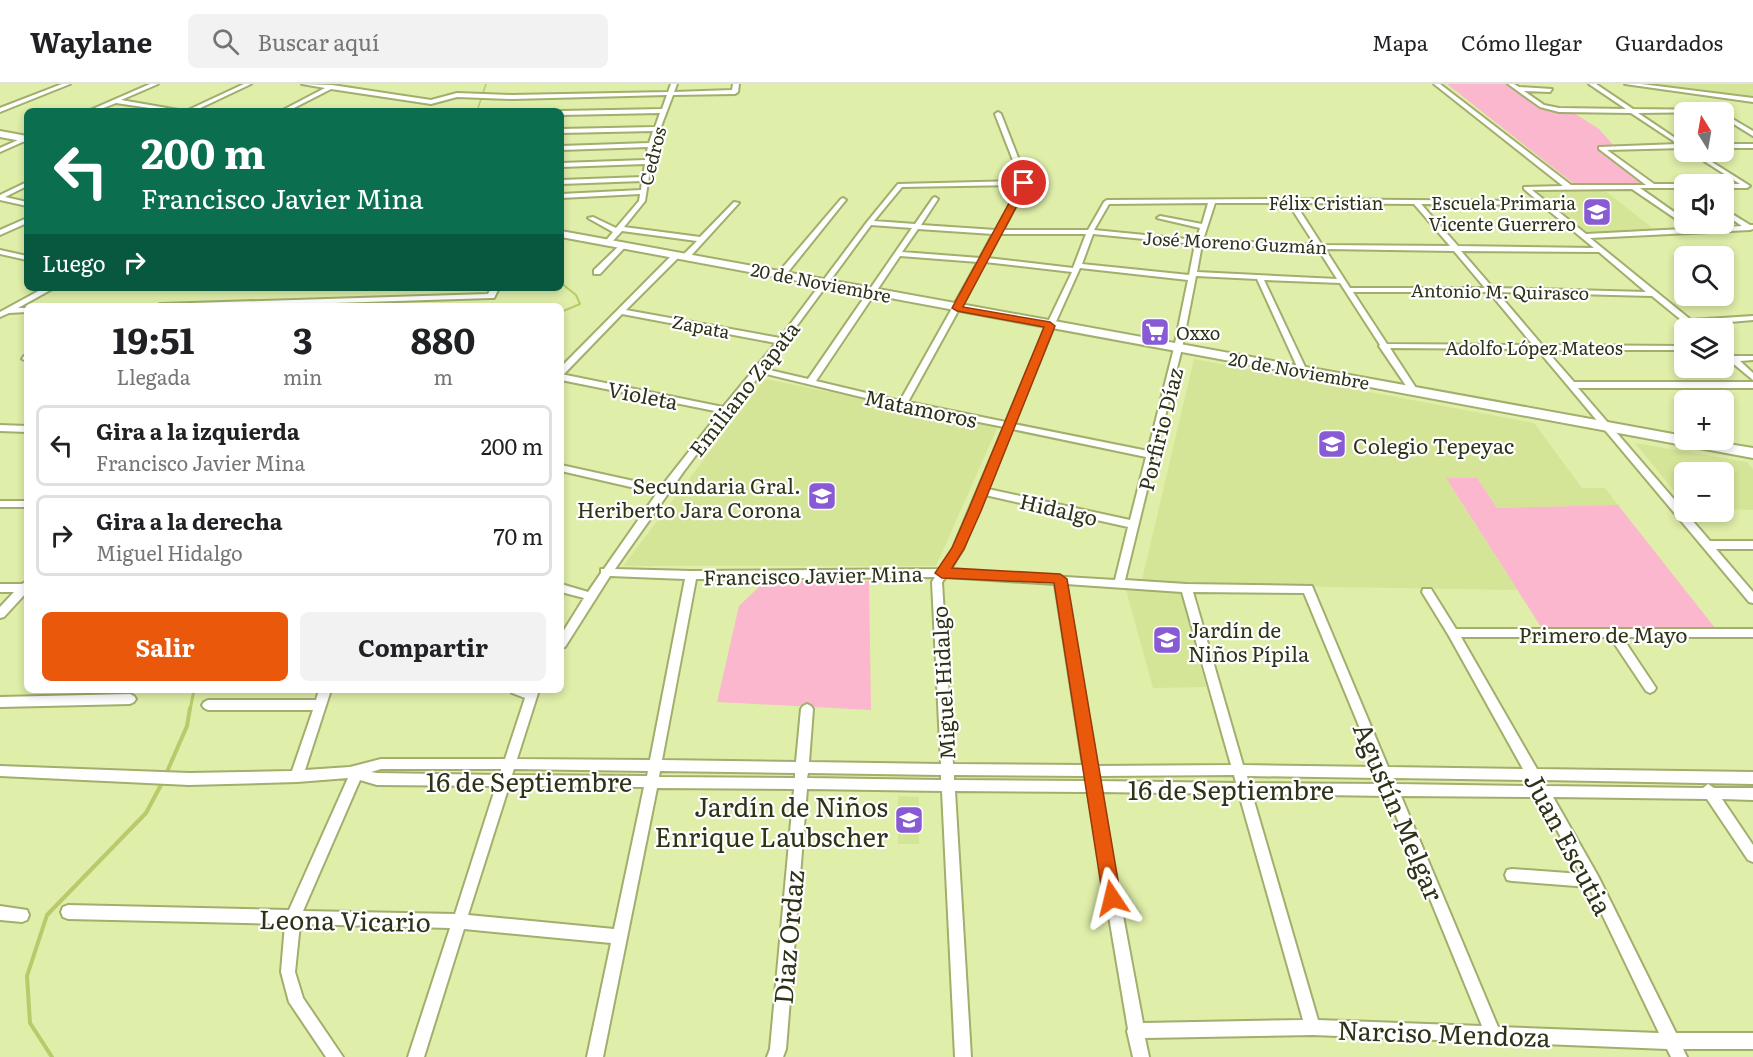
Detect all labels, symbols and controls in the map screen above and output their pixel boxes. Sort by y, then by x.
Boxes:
search box [188,14,608,68]
text: Waylane [30,20,152,62]
icon: search [209,25,242,58]
text: Buscar aquí [257,25,379,58]
text: Mapa [1372,26,1428,57]
text: Cómo llegar [1461,26,1582,57]
text: Guardados [1615,26,1723,57]
north arrow [1674,102,1734,162]
map controls [1674,102,1734,522]
text: 200 m [141,120,266,182]
street label: Cedros [632,124,672,188]
icon: left [42,132,120,210]
pin [998,157,1049,208]
icon: arrive [1007,166,1040,199]
button: sound [1674,174,1734,234]
text: Francisco Javier Mina [141,177,424,217]
street label: Félix Cristian [1268,189,1384,216]
place label: Escuela Primaria Vicente Guerrero [1428,189,1576,237]
school or university icon: Escuela Primaria Vicente Guerrero [1581,196,1613,228]
street label: José Moreno Guzmán [1142,224,1328,260]
text: Luego [42,246,106,279]
icon: right [118,246,151,279]
button: search [1674,246,1734,306]
street label: 20 de Noviembre [748,255,894,309]
street label: Antonio M. Quirasco [1411,276,1589,306]
street label: Zapata [670,307,733,345]
text: 19:51 [113,312,195,365]
text: 3 [293,312,313,365]
text: 880 [411,312,475,365]
street label: Emiliano Zapata [680,313,806,462]
supermarket icon: Oxxo [1139,316,1171,348]
button: layers [1674,318,1734,378]
place label: Oxxo [1176,319,1220,346]
street label: Adolfo López Mateos [1445,334,1623,361]
street label: 20 de Noviembre [1226,344,1372,396]
text: Llegada [117,361,190,391]
text: min [283,361,322,391]
text: m [433,361,453,391]
street label: Porfirio Díaz [1129,364,1189,494]
street label: Violeta [605,372,682,416]
street label: Matamoros [862,380,980,434]
button: + [1674,390,1734,450]
text: Gira a la izquierda [96,414,300,447]
school or university icon: Colegio Tepeyac [1316,428,1348,460]
icon: left [45,429,78,462]
text: 200 m [481,429,543,462]
place label: Colegio Tepeyac [1353,429,1514,460]
text: Francisco Javier Mina [96,447,305,477]
button: − [1674,462,1734,522]
place label: Secundaria Gral. Heriberto Jara Corona [577,469,802,524]
school or university icon: Secundaria Gral. Heriberto Jara Corona [806,480,838,512]
street label: Hidalgo [1017,484,1101,532]
text: Gira a la derecha [96,504,283,537]
icon: right [45,519,78,552]
text: 70 m [493,519,543,552]
text: Miguel Hidalgo [96,537,243,567]
street label: Francisco Javier Mina [703,557,924,591]
street label: Miguel Hidalgo [922,605,962,761]
button: Salir [42,612,288,681]
button: Compartir [300,612,546,681]
place label: Jardín de Niños Pípila [1188,613,1310,668]
street label: Primero de Mayo [1518,618,1688,649]
school or university icon: Jardín de Niños Pípila [1151,624,1183,656]
street label: Agustín Melgar [1345,716,1456,907]
street label: 16 de Septiembre [426,761,632,800]
street label: Juan Escutia [1516,765,1624,921]
street label: 16 de Septiembre [1128,769,1334,808]
place label: Jardín de Niños Enrique Laubscher [655,786,889,855]
school or university icon: Jardín de Niños Enrique Laubscher [893,804,925,836]
position arrow [1080,866,1144,930]
street label: Diaz Ordaz [762,868,812,1006]
street label: Leona Vicario [259,898,431,940]
street label: Narciso Mendoza [1337,1009,1551,1055]

